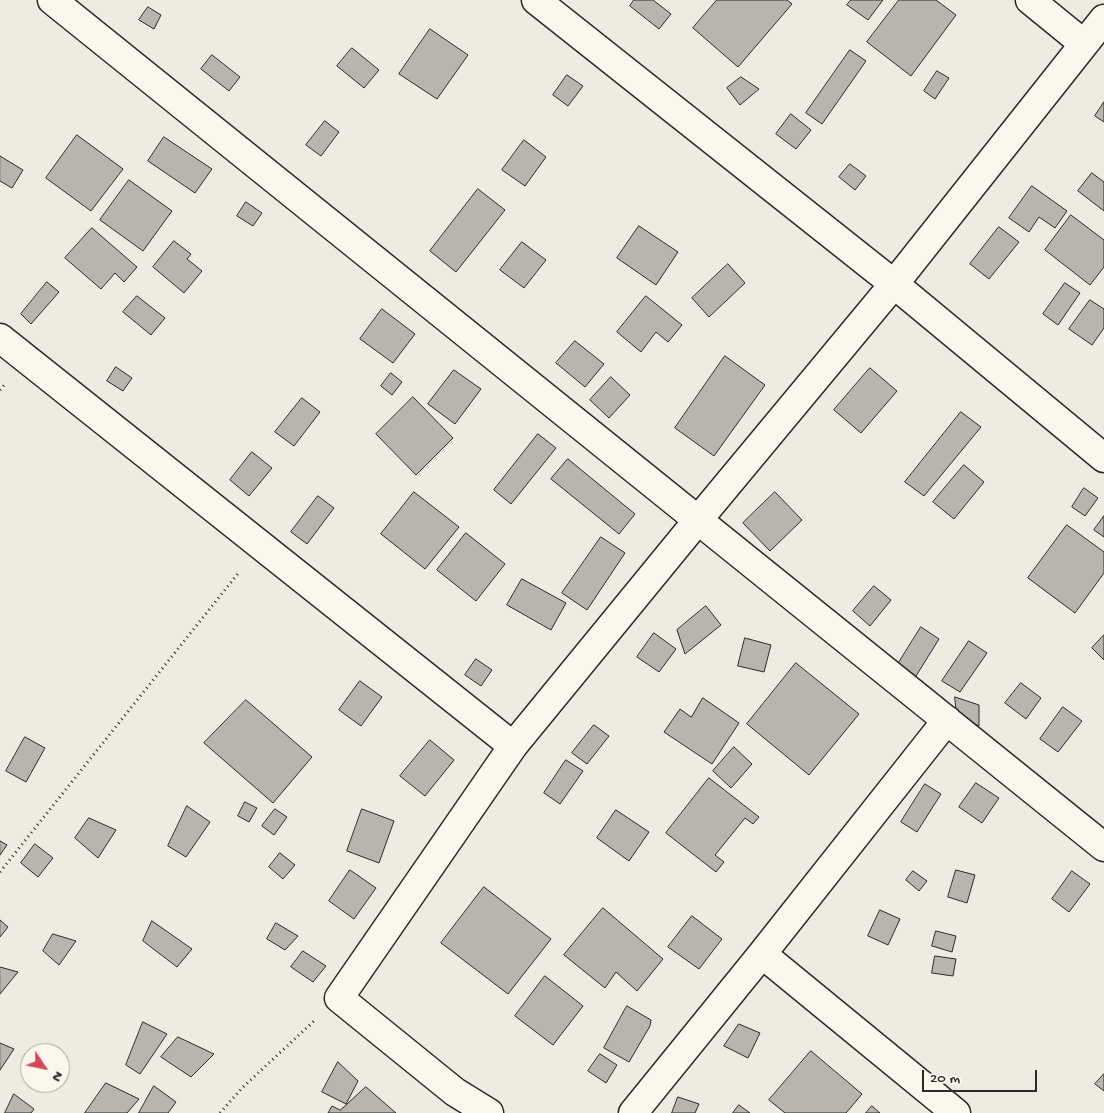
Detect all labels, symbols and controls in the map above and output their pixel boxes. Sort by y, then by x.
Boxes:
north arrow [20,1043,70,1093]
scale bar [924,1060,1039,1092]
text: N [47,1068,67,1085]
text: 20 m [930,1070,960,1088]

